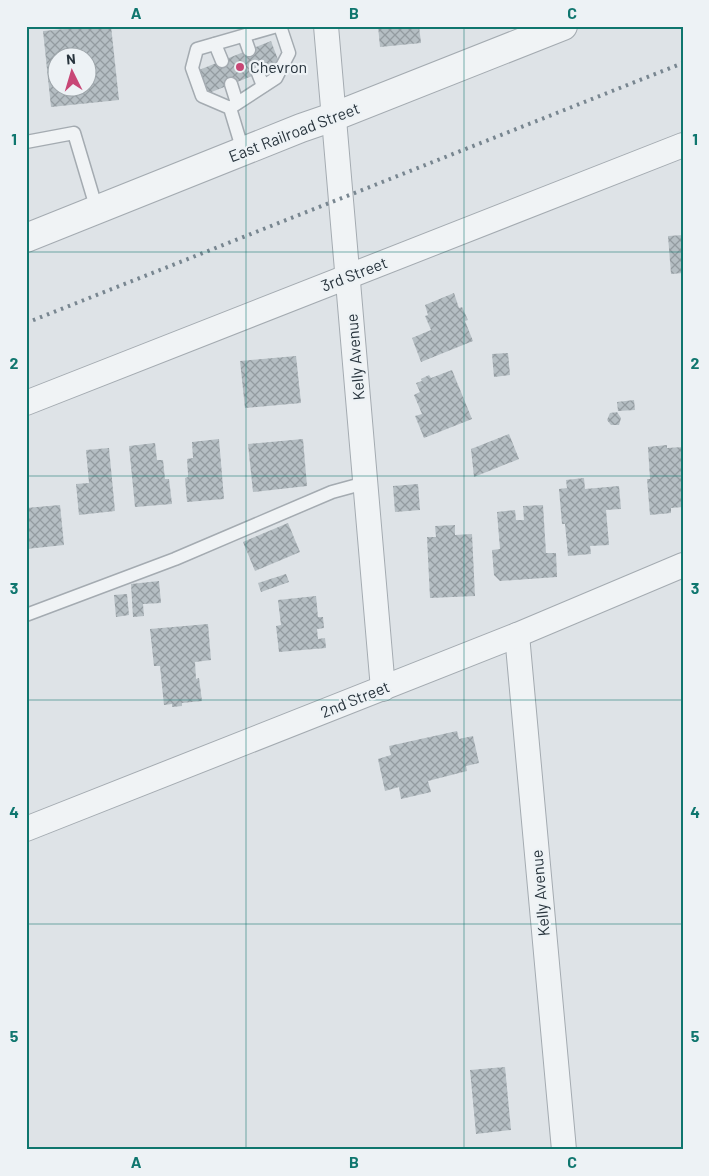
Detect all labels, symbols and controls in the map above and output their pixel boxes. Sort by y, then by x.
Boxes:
text: A [131,3,142,22]
text: B [349,3,359,22]
text: C [567,3,577,22]
north arrow [48,48,98,98]
text: N [65,50,76,67]
place label: Chevron [250,57,307,76]
marker: Chevron [234,61,246,73]
street label: East Railroad Street [226,98,362,165]
text: 1 [11,129,17,148]
text: 1 [692,129,698,148]
street label: 3rd Street [318,252,390,295]
street label: Kelly Avenue [341,313,368,401]
text: 2 [10,353,19,372]
text: 2 [691,353,700,372]
text: 3 [10,578,18,597]
text: 3 [691,578,699,597]
street label: 2nd Street [318,676,392,721]
text: 4 [9,802,19,821]
text: 4 [690,802,700,821]
street label: Kelly Avenue [526,849,553,937]
text: 5 [10,1026,19,1045]
text: 5 [691,1026,700,1045]
text: A [131,1152,142,1171]
text: B [349,1152,359,1171]
text: C [567,1152,577,1171]

